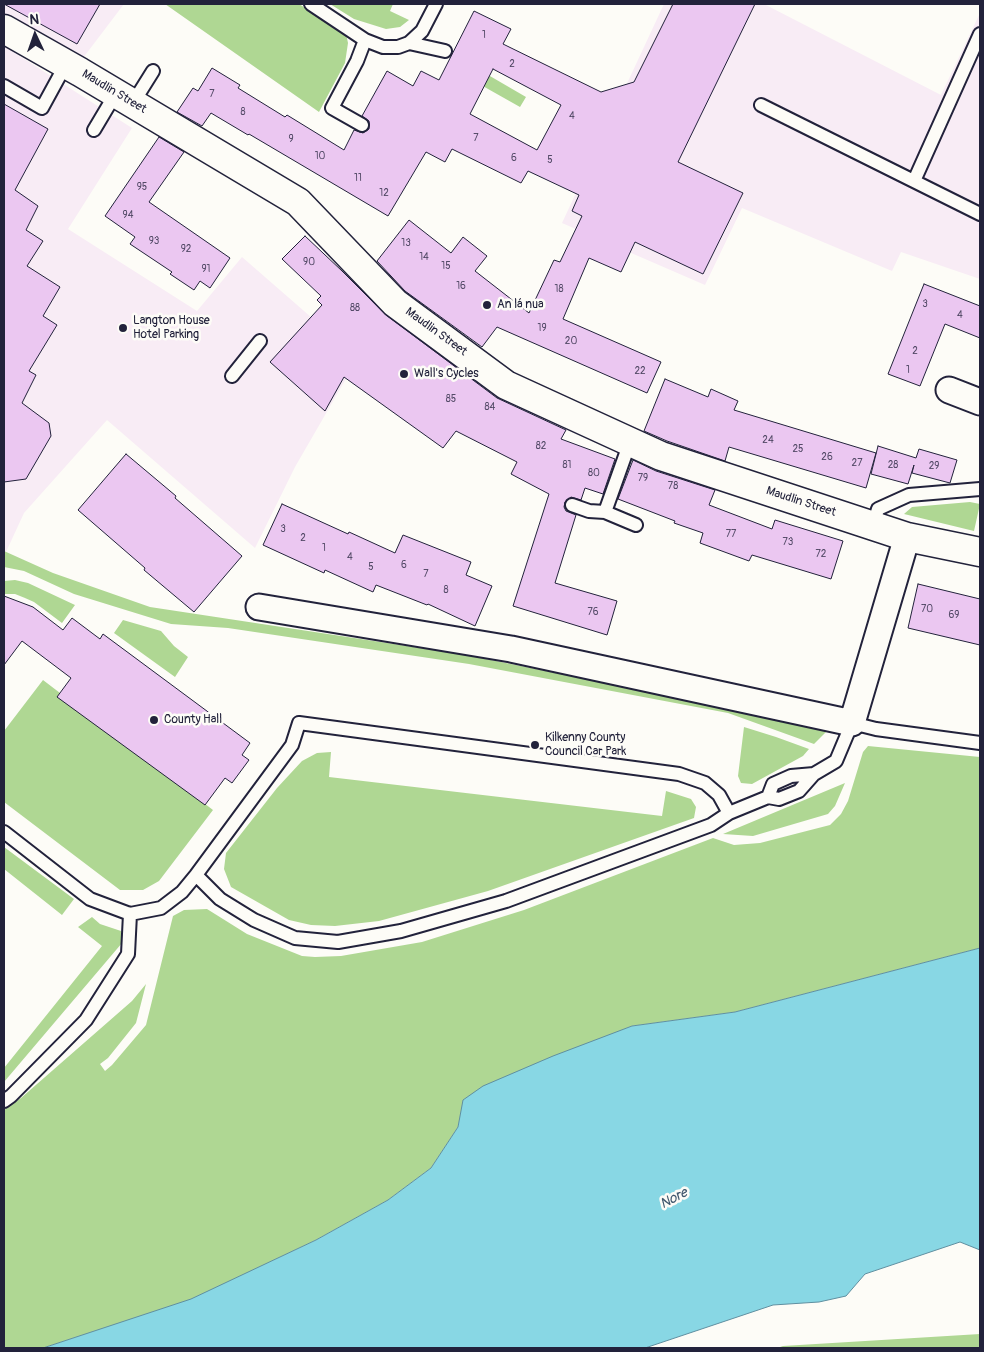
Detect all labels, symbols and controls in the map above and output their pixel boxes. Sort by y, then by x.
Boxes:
north arrow [10,10,60,60]
text: N [29,11,39,28]
house number: 1 [482,29,486,41]
house number: 2 [509,58,515,70]
street label: Maudlin Street [79,67,149,117]
house number: 7 [209,88,215,100]
house number: 8 [240,106,246,118]
house number: 4 [569,110,575,122]
house number: 7 [473,132,479,144]
house number: 9 [288,133,294,145]
house number: 10 [315,150,325,162]
house number: 6 [511,152,517,164]
house number: 5 [547,154,553,166]
house number: 11 [354,172,362,184]
house number: 95 [137,181,147,193]
house number: 12 [379,187,389,199]
house number: 94 [123,209,133,221]
house number: 93 [149,235,159,247]
house number: 13 [401,237,411,249]
house number: 92 [181,243,191,255]
house number: 14 [419,251,429,263]
house number: 90 [303,256,315,268]
house number: 15 [441,260,451,272]
house number: 91 [201,263,211,275]
house number: 16 [456,280,466,292]
house number: 18 [555,283,563,295]
place label: An lá nua [497,298,544,312]
house number: 3 [922,298,928,310]
marker: An lá nua [481,299,493,311]
house number: 88 [350,302,360,314]
street label: Maudlin Street [402,305,470,359]
house number: 4 [957,309,963,321]
place label: Langton House Hotel Parking [133,314,210,342]
marker: Langton House Hotel Parking [117,322,129,334]
house number: 19 [537,322,547,334]
house number: 20 [565,335,577,347]
house number: 2 [912,345,918,357]
house number: 1 [906,364,910,376]
house number: 22 [634,365,646,377]
place label: Wall's Cycles [414,367,479,381]
marker: Wall's Cycles [398,368,410,380]
house number: 85 [446,393,456,405]
house number: 84 [485,401,495,413]
house number: 24 [762,434,774,446]
house number: 82 [536,440,546,452]
house number: 25 [792,443,804,455]
house number: 26 [821,451,833,463]
house number: 27 [852,457,862,469]
house number: 81 [563,459,571,471]
house number: 28 [888,459,898,471]
house number: 29 [929,460,939,472]
house number: 80 [588,467,600,479]
house number: 79 [638,472,648,484]
house number: 78 [668,480,678,492]
street label: Maudlin Street [764,484,838,520]
house number: 3 [280,523,286,535]
house number: 77 [726,528,736,540]
house number: 2 [300,532,306,544]
house number: 73 [783,536,793,548]
house number: 1 [322,542,326,554]
house number: 72 [816,548,826,560]
house number: 4 [347,551,353,563]
house number: 6 [401,559,407,571]
house number: 5 [368,561,374,573]
house number: 7 [423,568,429,580]
house number: 8 [443,584,449,596]
house number: 70 [921,603,933,615]
house number: 76 [587,606,599,618]
house number: 69 [949,609,959,621]
place label: County Hall [164,713,222,727]
marker: County Hall [148,714,160,726]
place label: Kilkenny County Council Car Park [545,731,626,759]
marker: Kilkenny County Council Car Park [529,739,541,751]
water label: Nore [657,1185,691,1213]

